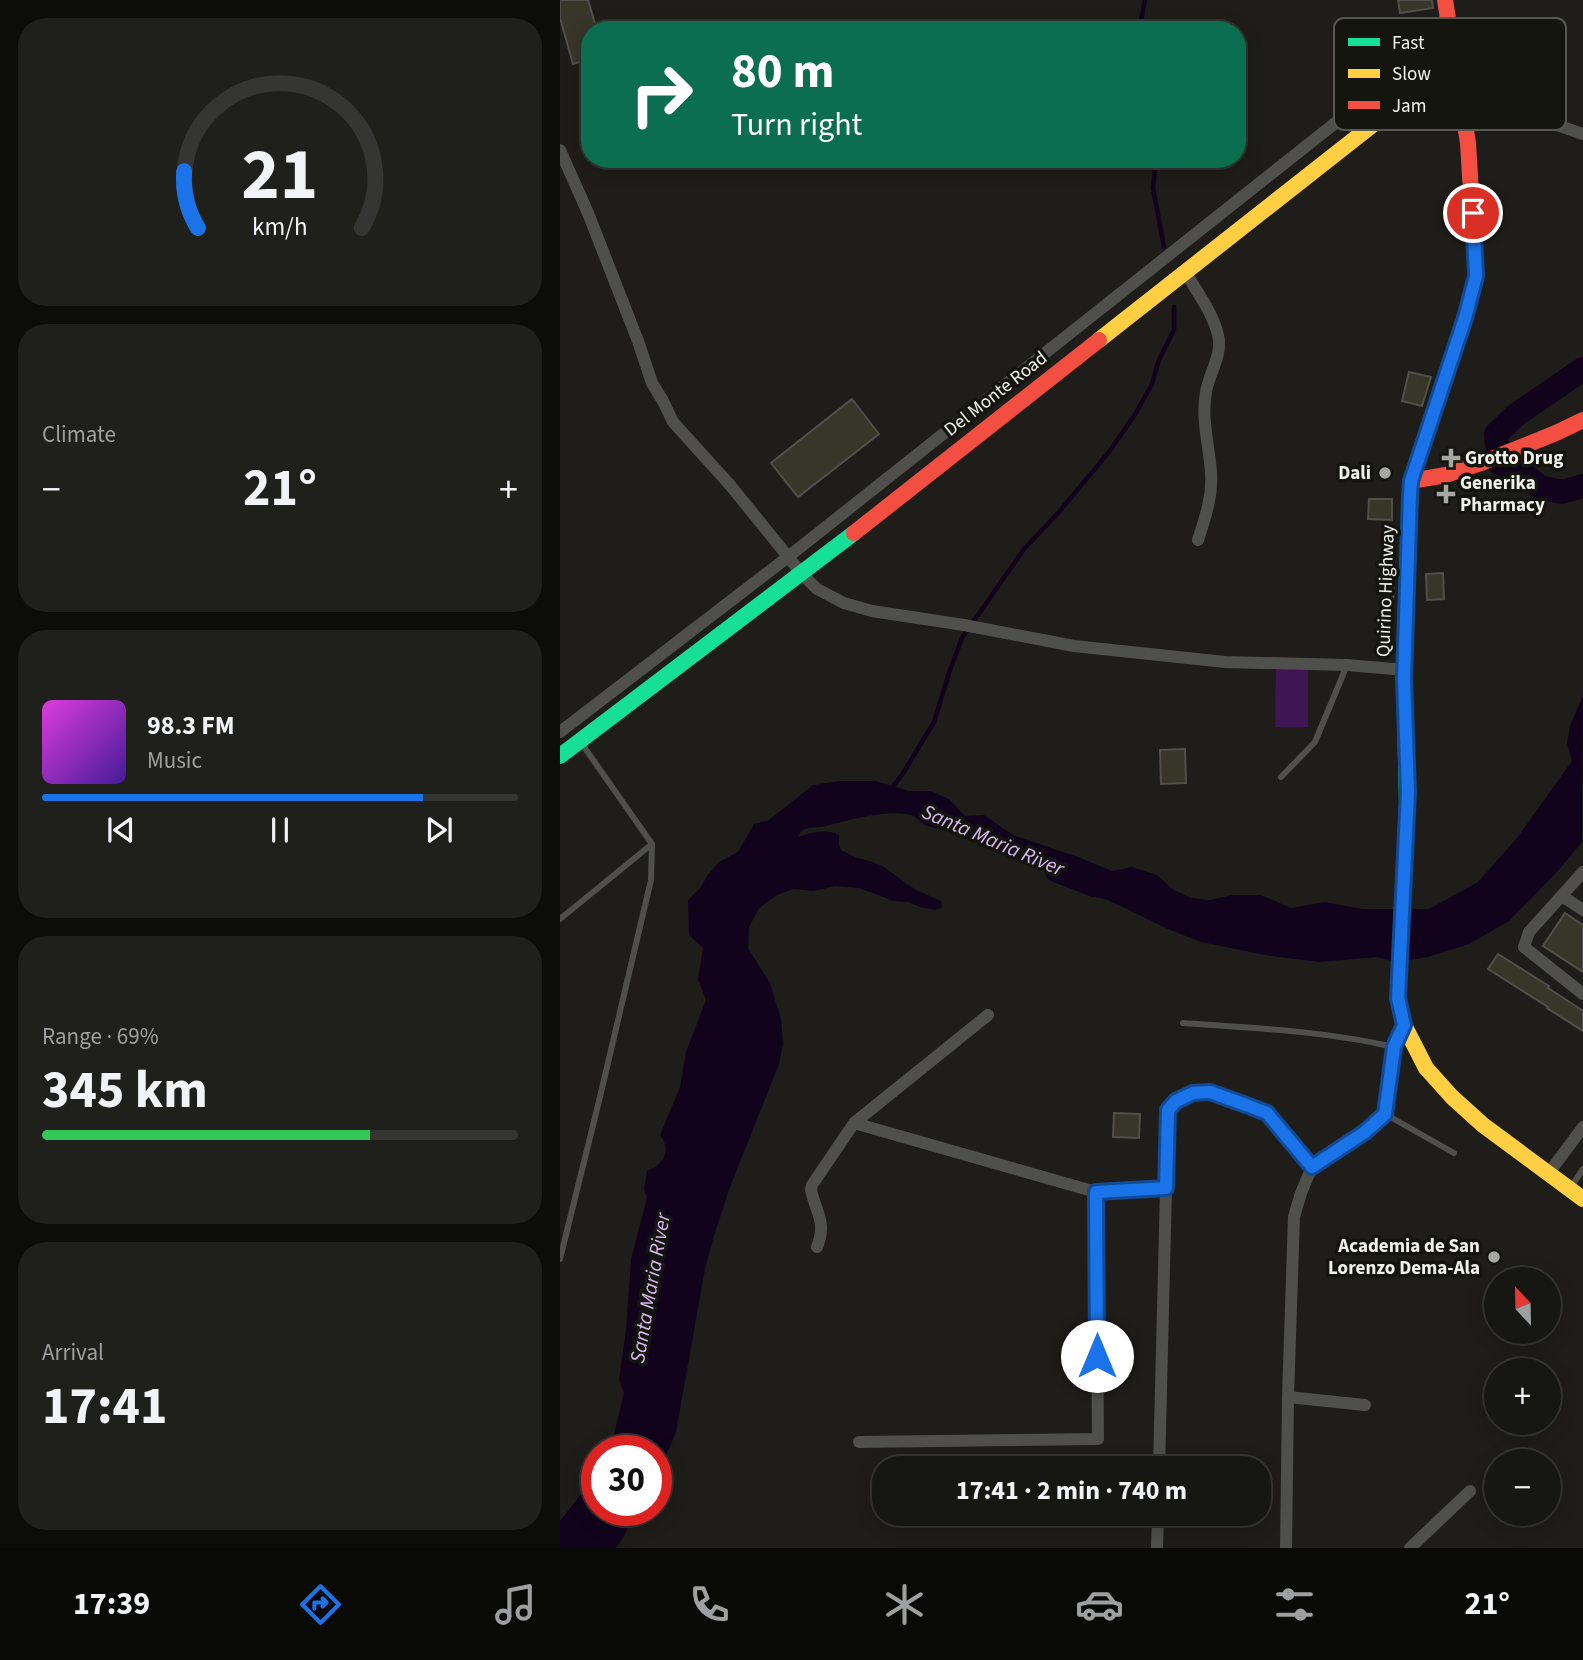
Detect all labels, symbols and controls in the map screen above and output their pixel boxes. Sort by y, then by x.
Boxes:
legend [1334,18,1566,130]
text: Fast [1392,30,1425,57]
text: 80 m [731,37,835,107]
icon: right [616,49,707,140]
text: Slow [1392,61,1431,88]
text: Jam [1392,93,1426,120]
text: Turn right [731,102,862,148]
text: 21 [242,123,318,227]
pin [1443,183,1503,243]
icon: arrive [1454,194,1492,232]
text: km/h [252,209,308,245]
street label: Del Monte Road [939,345,1053,443]
text: Climate [42,418,116,451]
place label: Grotto Drug [1465,445,1563,472]
marker: Grotto Drug [1443,450,1459,466]
text: 21° [243,452,317,526]
place label: Dali [1338,460,1371,487]
text: − [42,463,61,517]
text: + [499,463,518,517]
marker: Dali [1377,465,1393,481]
place label: Generika Pharmacy [1460,470,1545,519]
marker: Generika Pharmacy [1438,486,1454,502]
street label: Quirino Highway [1370,524,1402,658]
text: 98.3 FM [147,707,235,744]
text: Music [147,744,202,777]
water label: Santa Maria River [917,797,1069,884]
icon: previous [102,811,140,849]
icon: pause [261,811,299,849]
icon: next [420,811,458,849]
text: Range · 69% [42,1020,159,1053]
text: 345 km [42,1054,208,1128]
water label: Santa Maria River [622,1210,678,1365]
place label: Academia de San Lorenzo Dema-Ala [1328,1233,1480,1282]
marker: Academia de San Lorenzo Dema-Ala [1486,1249,1502,1265]
north arrow [1484,1267,1561,1344]
map controls [1484,1267,1561,1526]
position arrow [1060,1319,1134,1393]
text: Arrival [42,1336,104,1369]
button: + [1484,1358,1561,1435]
text: 17:41 [42,1370,167,1444]
speed limit sign: 30 [581,1435,672,1526]
button: − [1484,1449,1561,1526]
text: 17:41 · 2 min · 740 m [956,1472,1187,1509]
icon: directions [296,1580,345,1629]
icon: music [491,1580,540,1629]
icon: phone [685,1580,734,1629]
icon: climate [880,1580,929,1629]
icon: car [1075,1580,1124,1629]
icon: filters [1270,1580,1319,1629]
text: 17:39 [73,1581,150,1627]
text: 21° [1465,1581,1510,1627]

